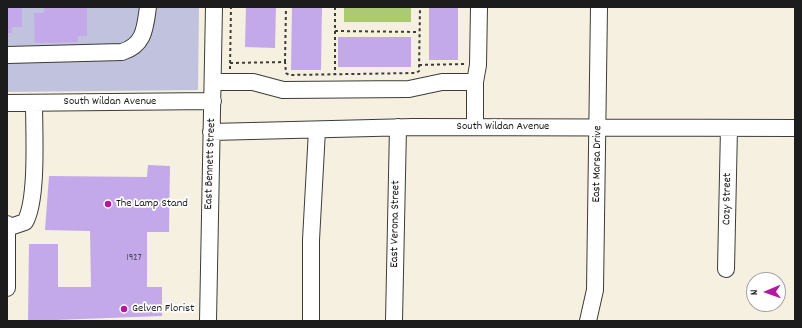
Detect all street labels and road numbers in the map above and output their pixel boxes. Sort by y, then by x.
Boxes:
street label: South Wildan Avenue [64,95,156,109]
street label: East Bennett Street [202,118,220,210]
street label: South Wildan Avenue [457,120,549,134]
street label: East Marsa Drive [590,125,606,203]
street label: Cozy Street [720,173,736,225]
street label: East Verona Street [388,180,404,268]

